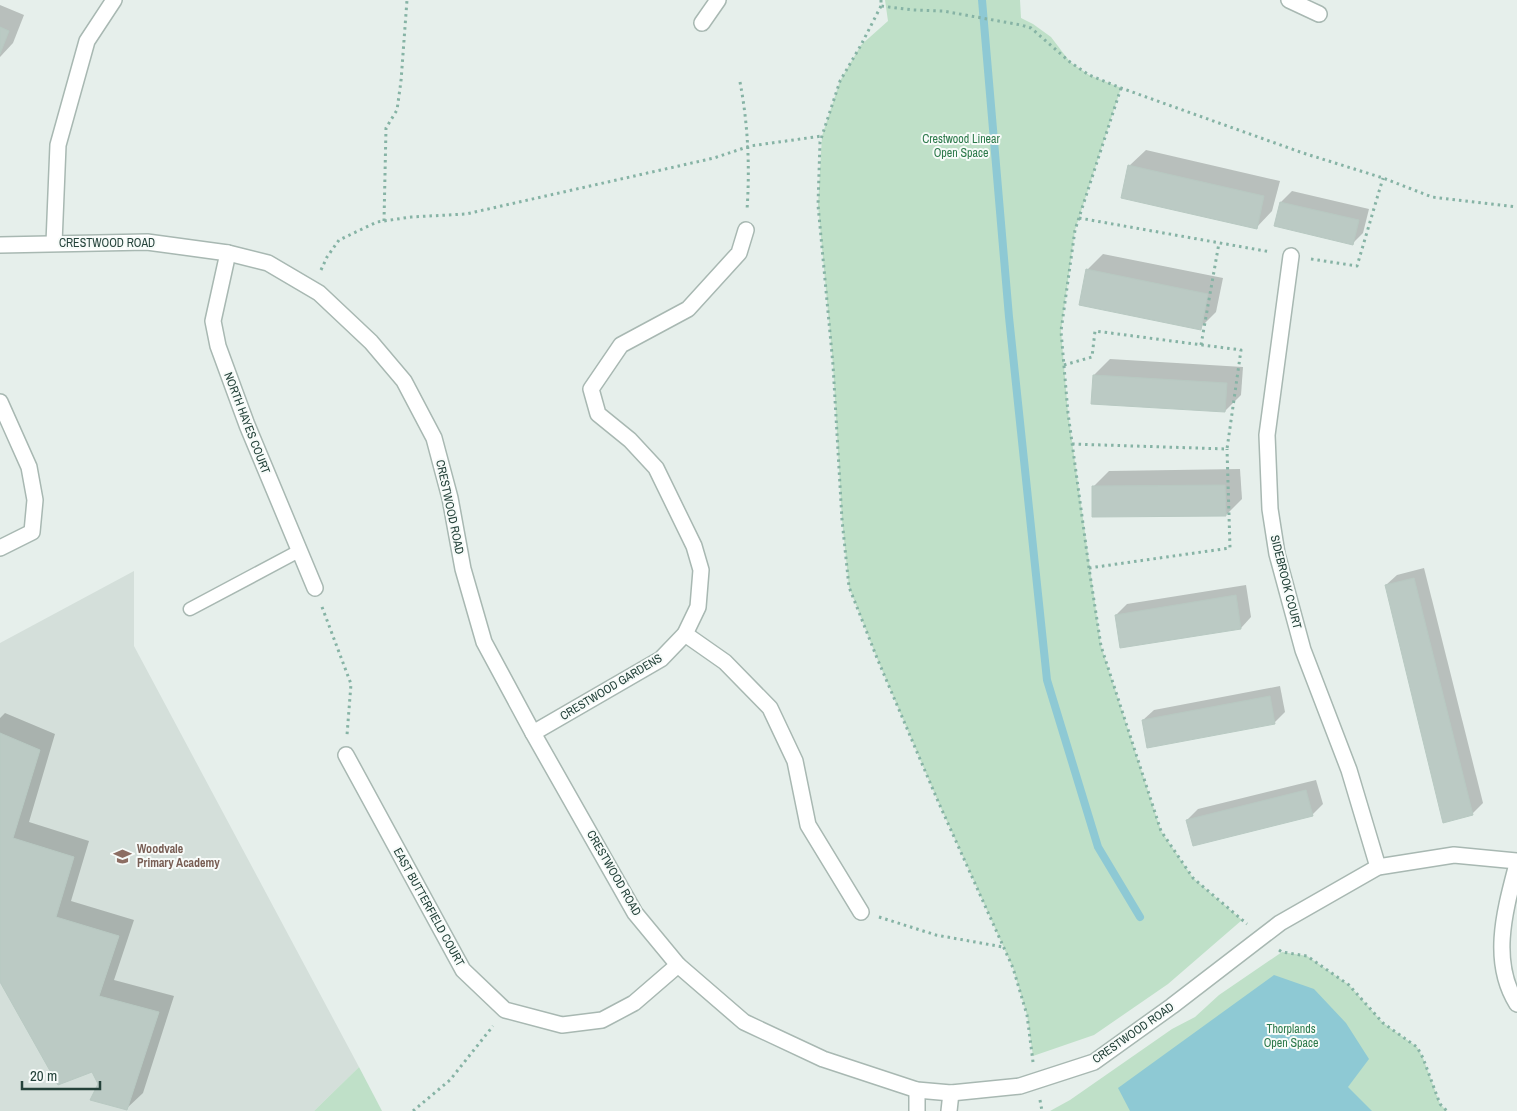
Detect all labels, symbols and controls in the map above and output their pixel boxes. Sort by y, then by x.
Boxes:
park label: Crestwood Linear Open Space [922,131,1001,161]
street label: CRESTWOOD ROAD [59,235,155,251]
street label: NORTH HAYES COURT [220,370,274,476]
street label: CRESTWOOD ROAD [432,458,468,556]
street label: SIDEBROOK COURT [1267,533,1305,631]
street label: CRESTWOOD GARDENS [557,650,665,724]
street label: CRESTWOOD ROAD [583,827,645,919]
place label: Woodvale Primary Academy [137,841,220,871]
street label: EAST BUTTERFIELD COURT [390,845,468,969]
school or university icon: Woodvale Primary Academy [113,846,133,866]
street label: CRESTWOOD ROAD [1089,999,1177,1067]
park label: Thorplands Open Space [1264,1021,1318,1051]
scale bar [22,1058,100,1090]
text: 20 m [30,1065,57,1086]

